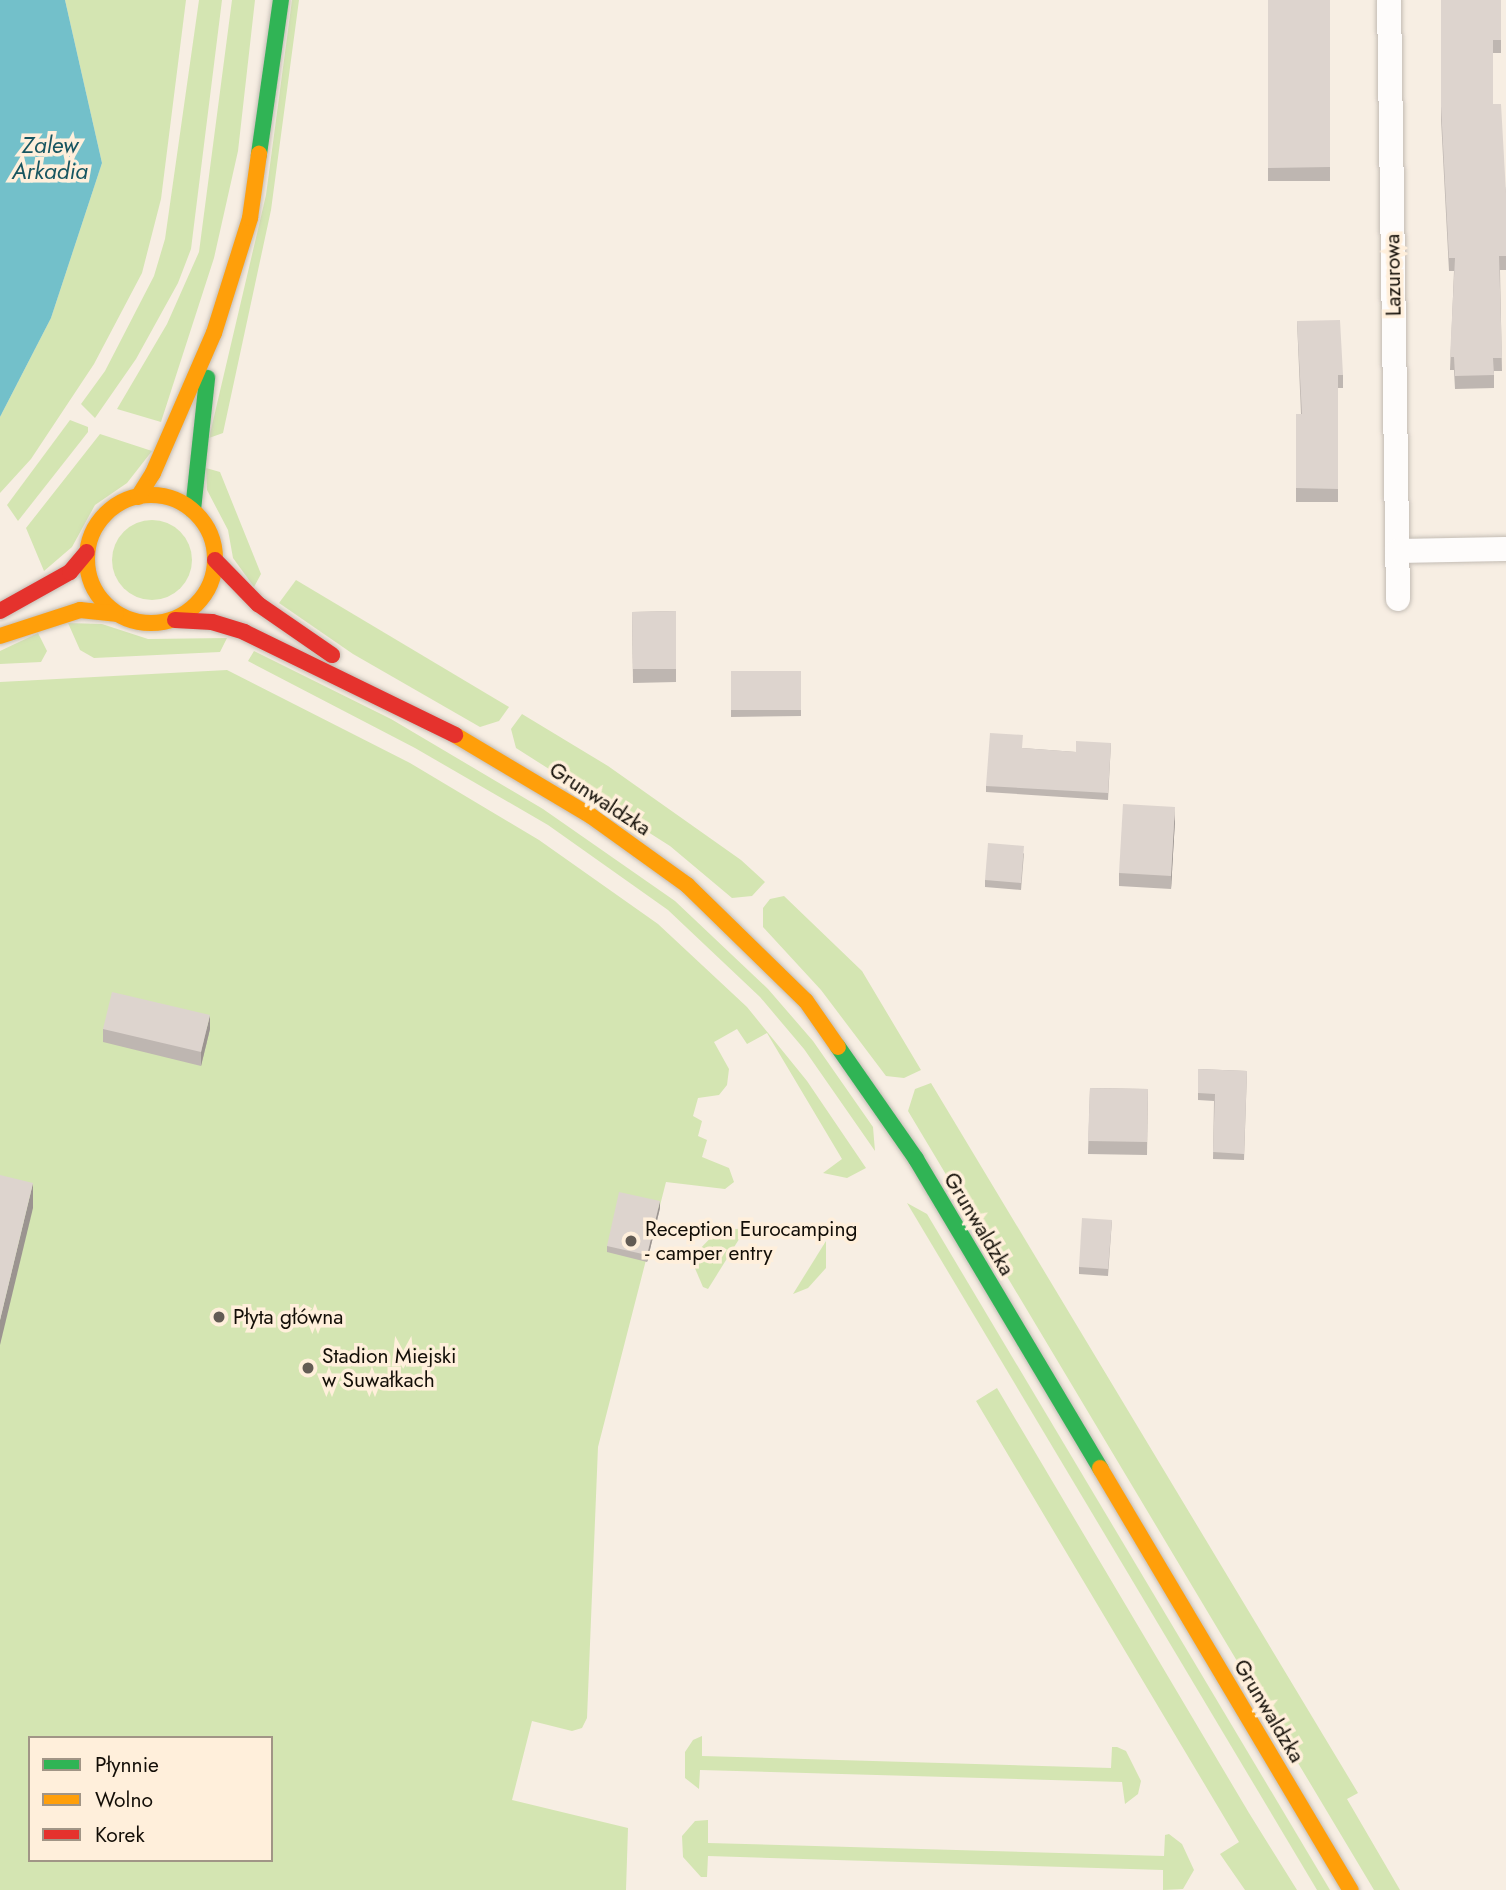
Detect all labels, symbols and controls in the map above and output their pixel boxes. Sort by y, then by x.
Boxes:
water label: Zalew Arkadia [12,131,88,185]
street label: Lazurowa [1380,234,1406,316]
street label: Grunwaldzka [545,757,655,841]
street label: Grunwaldzka [938,1168,1020,1280]
place label: Reception Eurocamping - camper entry [645,1216,858,1266]
marker: Reception Eurocamping - camper entry [623,1233,639,1249]
place label: Płyta główna [233,1304,343,1330]
marker: Płyta główna [211,1309,227,1325]
place label: Stadion Miejski w Suwałkach [322,1343,457,1393]
marker: Stadion Miejski w Suwałkach [300,1360,316,1376]
street label: Grunwaldzka [1228,1655,1310,1767]
legend [28,1736,273,1862]
text: Płynnie [95,1750,159,1780]
text: Wolno [95,1785,153,1815]
text: Korek [95,1820,145,1850]

